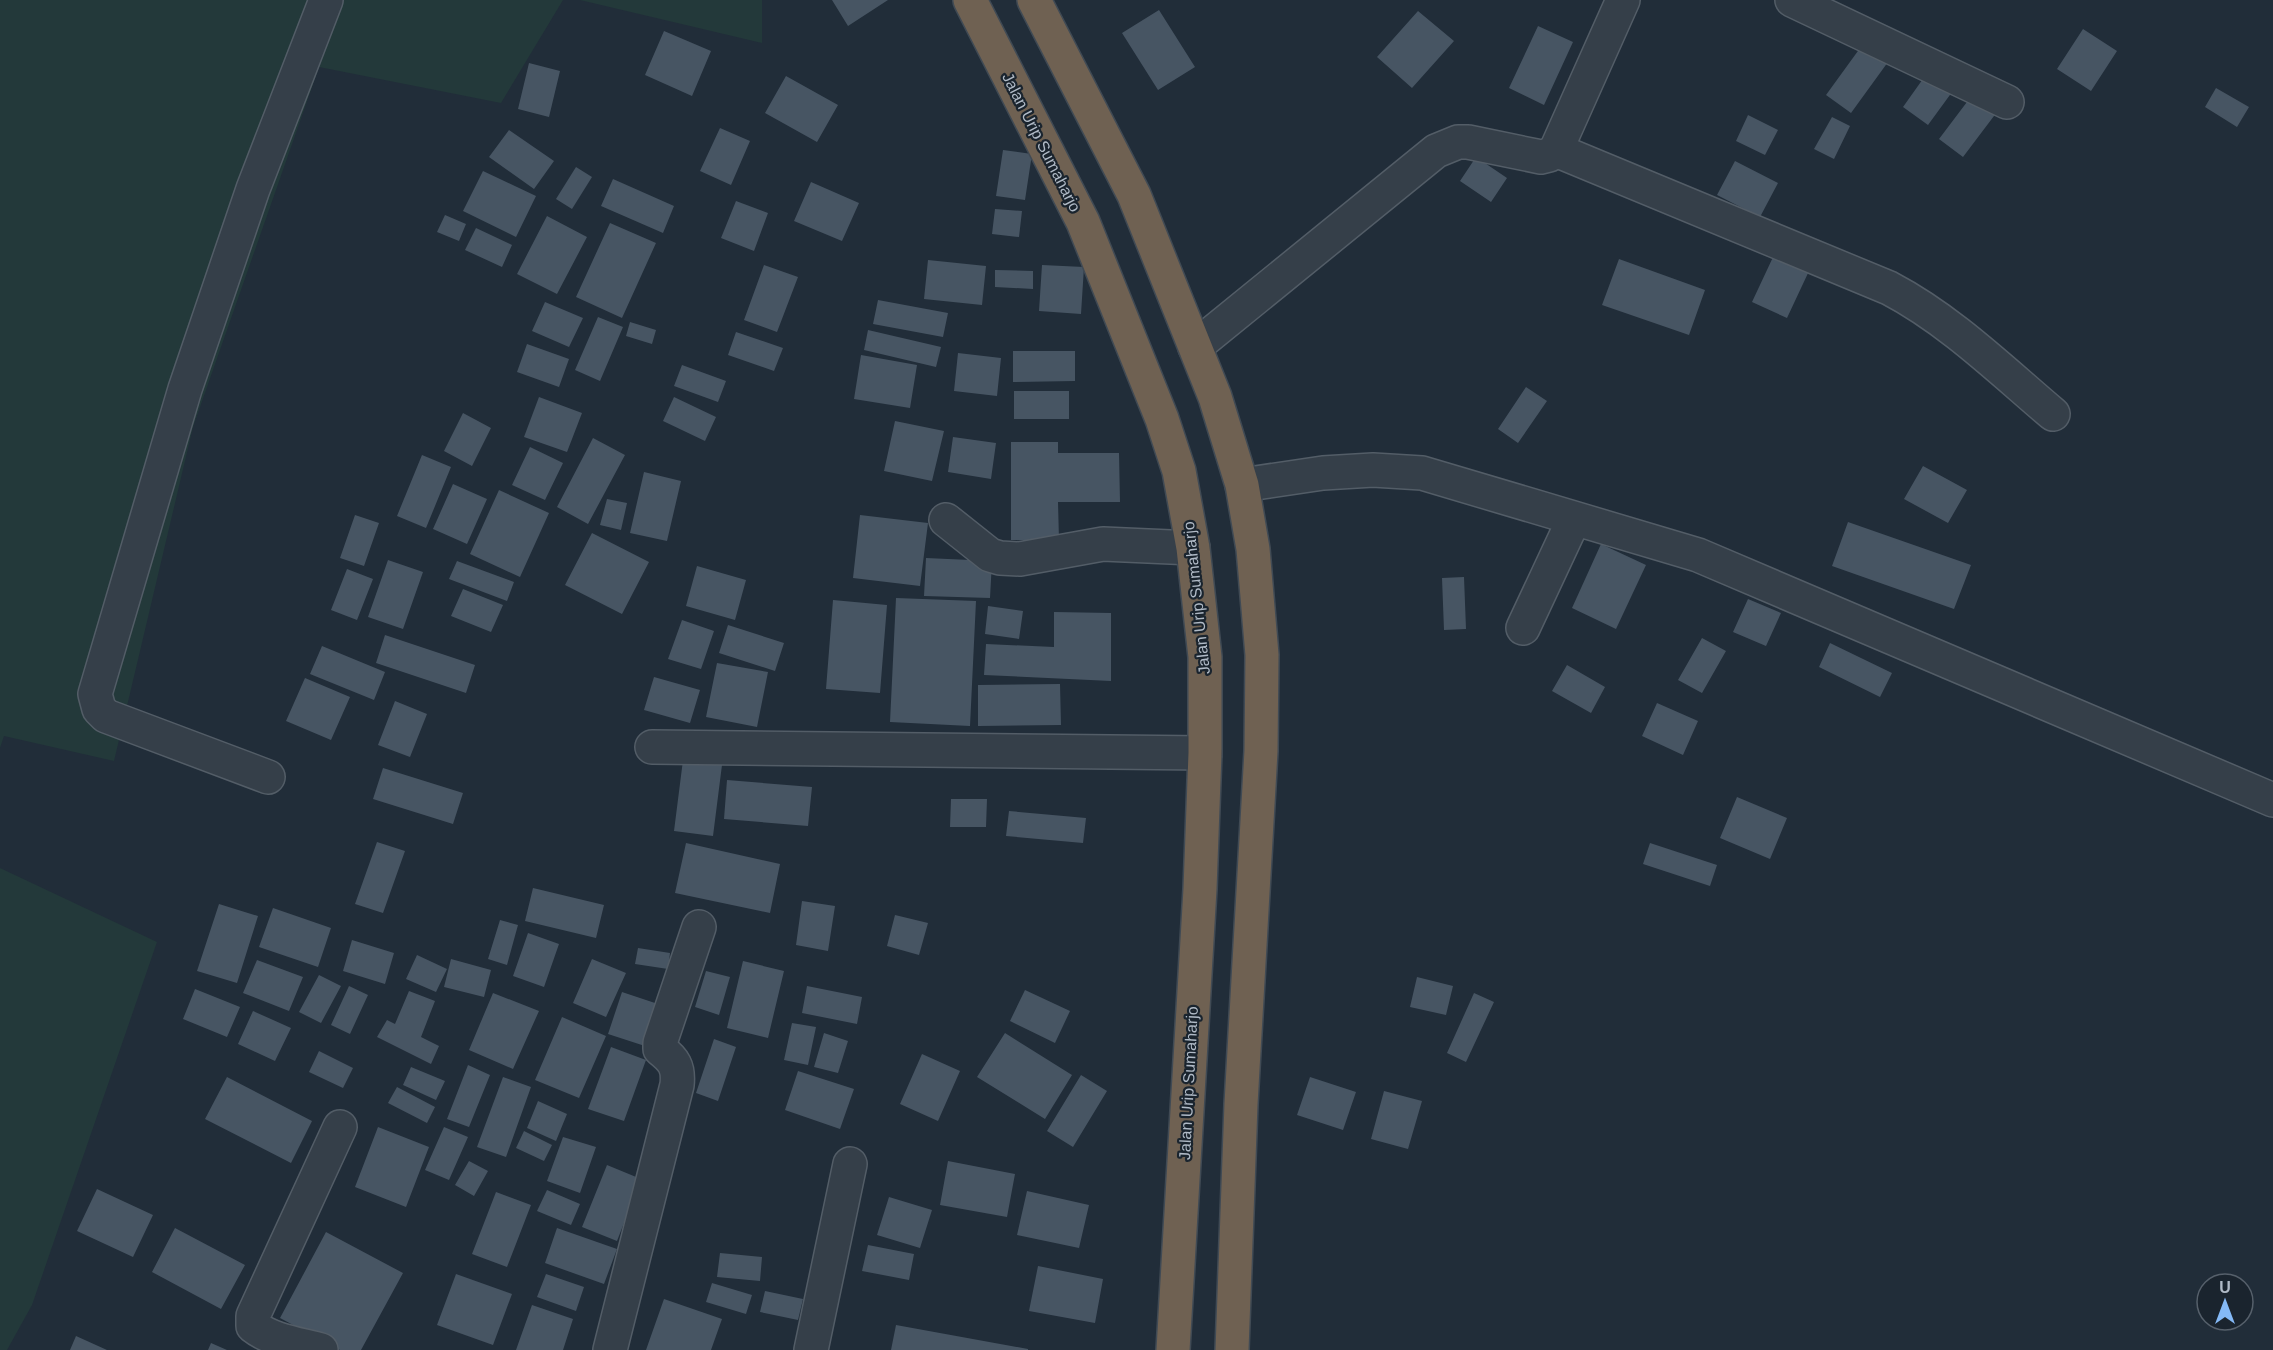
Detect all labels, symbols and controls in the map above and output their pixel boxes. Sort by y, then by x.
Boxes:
street label: Jalan Urip Sumaharjo [999,70,1084,215]
street label: Jalan Urip Sumaharjo [1180,520,1213,675]
street label: Jalan Urip Sumaharjo [1176,1006,1201,1160]
north arrow [2195,1272,2255,1332]
text: U [2219,1279,2231,1296]

